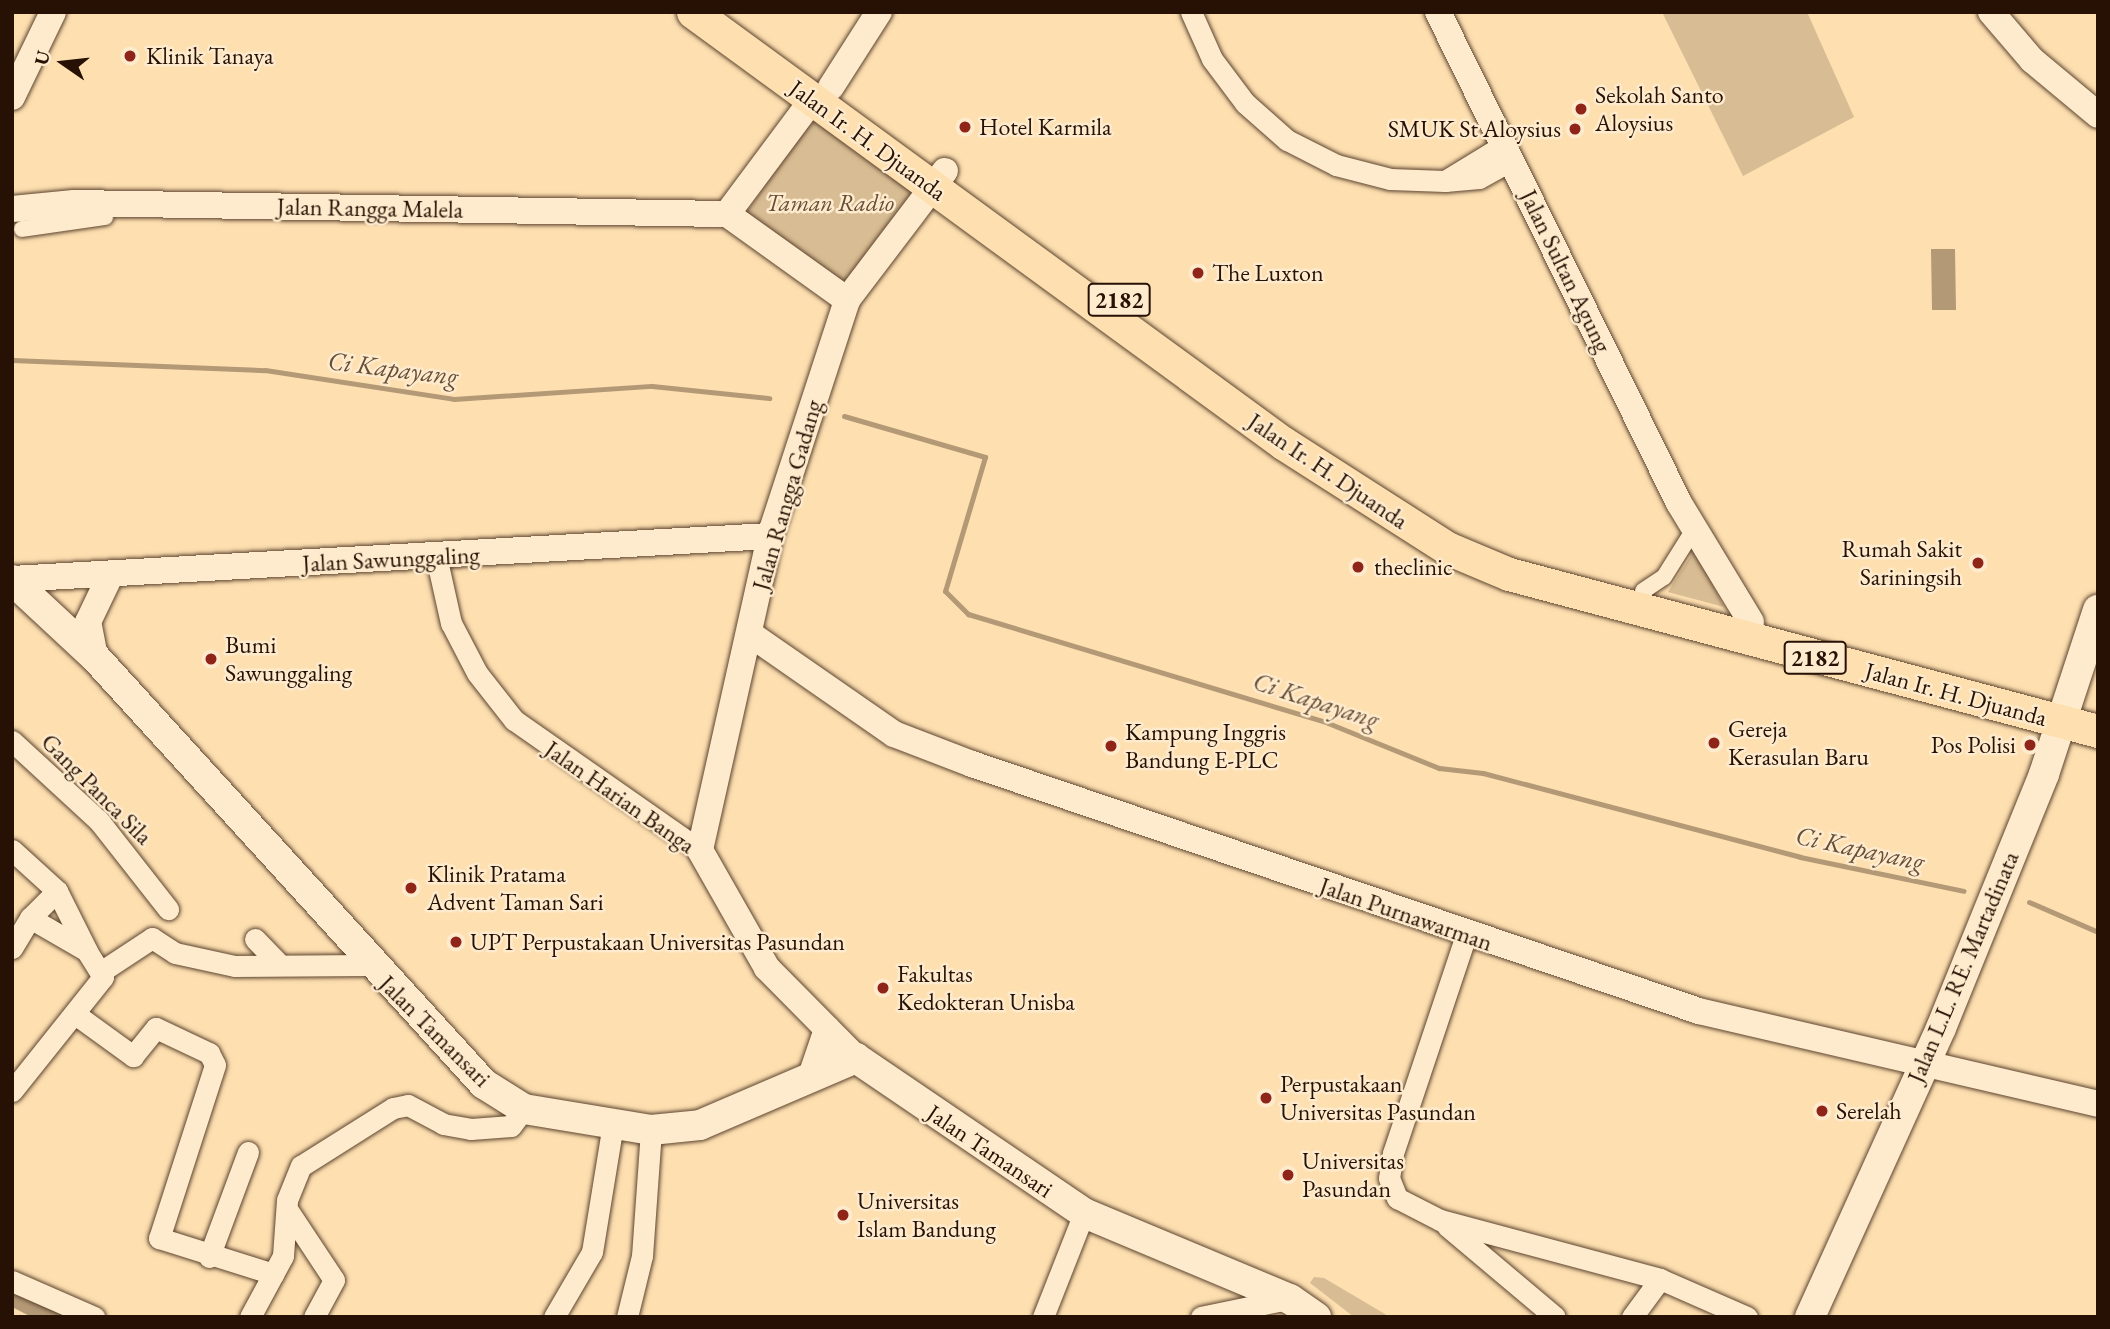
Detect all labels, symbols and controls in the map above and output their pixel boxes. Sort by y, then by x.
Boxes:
north arrow [28,28,98,98]
place label: Klinik Tanaya [146,42,273,70]
marker: Klinik Tanaya [120,46,140,66]
text: U [28,48,56,68]
street label: Jalan Ir. H. Djuanda [784,73,952,207]
place label: Sekolah Santo Aloysius [1595,81,1724,137]
marker: Sekolah Santo Aloysius [1573,101,1589,117]
place label: Hotel Karmila [979,113,1112,141]
place label: SMUK St Aloysius [1388,115,1561,143]
marker: Hotel Karmila [957,119,973,135]
marker: SMUK St Aloysius [1567,121,1583,137]
street label: Jalan Sultan Agung [1514,185,1618,357]
park label: Taman Radio [766,189,894,217]
street label: Jalan Rangga Malela [277,192,463,224]
place label: The Luxton [1212,259,1324,287]
marker: The Luxton [1190,265,1206,281]
road number: 2182 [1088,280,1150,320]
water label: Ci Kapayang [326,346,460,392]
street label: Jalan Rangga Gadang [746,396,828,594]
street label: Jalan Ir. H. Djuanda [1242,407,1414,535]
place label: Rumah Sakit Sariningsih [1841,535,1962,591]
street label: Jalan Sawunggaling [301,540,481,578]
place label: theclinic [1374,553,1453,581]
marker: Rumah Sakit Sariningsih [1968,553,1988,573]
marker: theclinic [1348,557,1368,577]
place label: Bumi Sawunggaling [225,631,352,687]
road number: 2182 [1784,638,1846,678]
marker: Bumi Sawunggaling [203,651,219,667]
street label: Jalan Ir. H. Djuanda [1862,656,2050,732]
water label: Ci Kapayang [1249,666,1383,736]
place label: Gereja Kerasulan Baru [1728,715,1869,771]
place label: Kampung Inggris Bandung E-PLC [1125,718,1286,774]
street label: Gang Panca Sila [35,727,159,851]
place label: Pos Polisi [1931,731,2016,759]
street label: Jalan Harian Banga [539,734,701,860]
marker: Gereja Kerasulan Baru [1706,735,1722,751]
marker: Pos Polisi [2022,737,2038,753]
marker: Kampung Inggris Bandung E-PLC [1103,738,1119,754]
water label: Ci Kapayang [1793,820,1927,878]
street label: Jalan L.L. RE. Martadinata [1901,847,2025,1087]
place label: Klinik Pratama Advent Taman Sari [427,860,604,916]
street label: Jalan Purnawarman [1316,871,1496,957]
marker: Klinik Pratama Advent Taman Sari [401,878,421,898]
place label: UPT Perpustakaan Universitas Pasundan [470,928,845,956]
marker: UPT Perpustakaan Universitas Pasundan [448,934,464,950]
place label: Fakultas Kedokteran Unisba [897,960,1075,1016]
street label: Jalan Tamansari [373,969,497,1093]
marker: Fakultas Kedokteran Unisba [875,980,891,996]
place label: Perpustakaan Universitas Pasundan [1280,1070,1476,1126]
marker: Perpustakaan Universitas Pasundan [1258,1090,1274,1106]
place label: Serelah [1836,1097,1902,1125]
street label: Jalan Tamansari [922,1098,1058,1204]
marker: Serelah [1814,1103,1830,1119]
place label: Universitas Pasundan [1302,1147,1404,1203]
marker: Universitas Pasundan [1280,1167,1296,1183]
place label: Universitas Islam Bandung [857,1187,996,1243]
marker: Universitas Islam Bandung [835,1207,851,1223]

